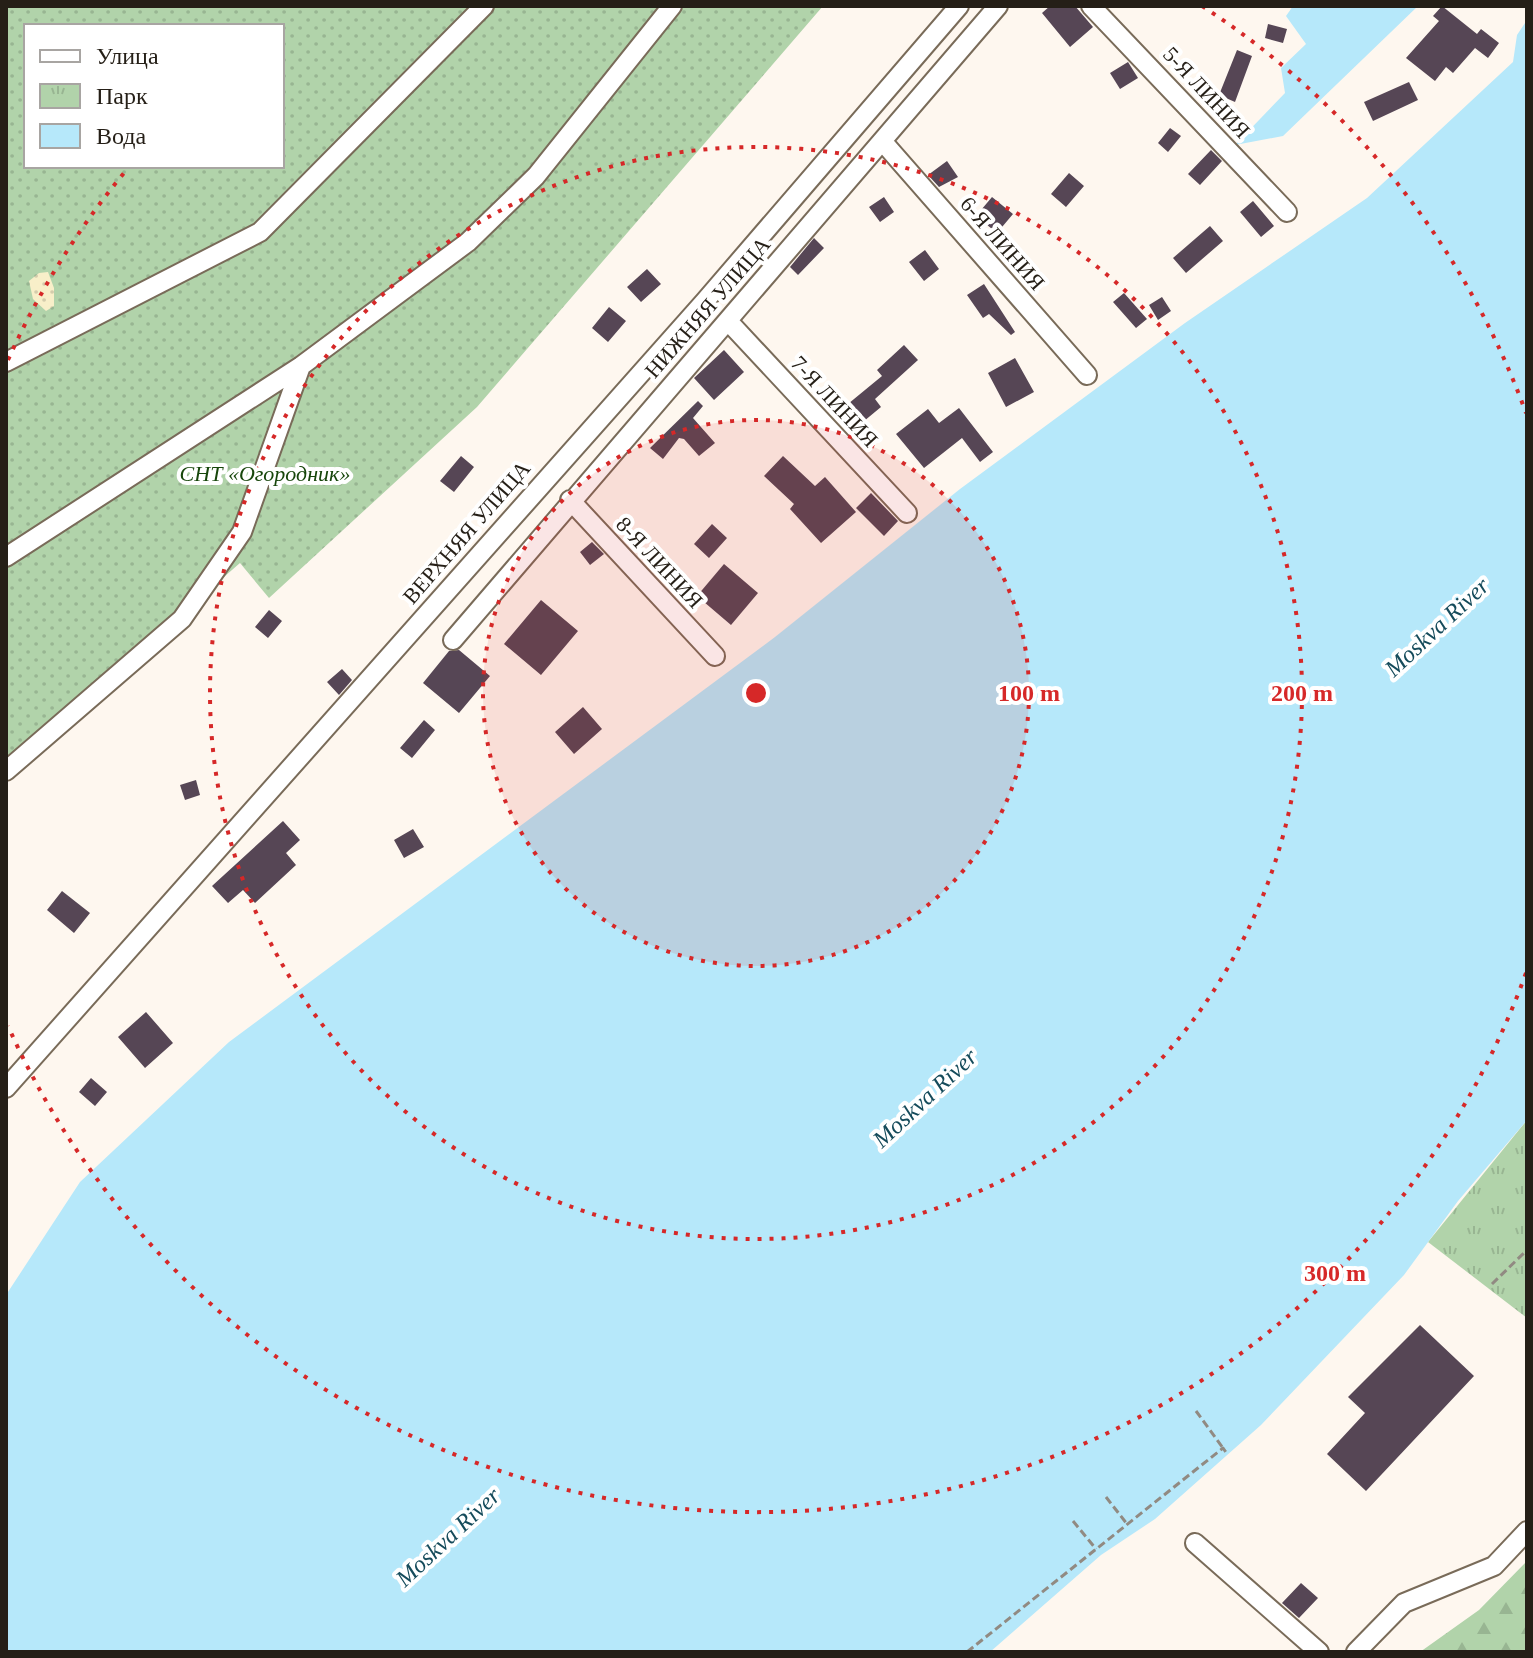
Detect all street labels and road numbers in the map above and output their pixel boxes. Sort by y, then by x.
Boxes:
street label: 5-Я ЛИНИЯ [1158,41,1255,143]
street label: 6-Я ЛИНИЯ [955,191,1050,295]
street label: НИЖНЯЯ УЛИЦА [640,232,775,383]
street label: 7-Я ЛИНИЯ [786,350,883,452]
street label: ВЕРХНЯЯ УЛИЦА [398,456,535,609]
street label: 8-Я ЛИНИЯ [611,511,708,613]

